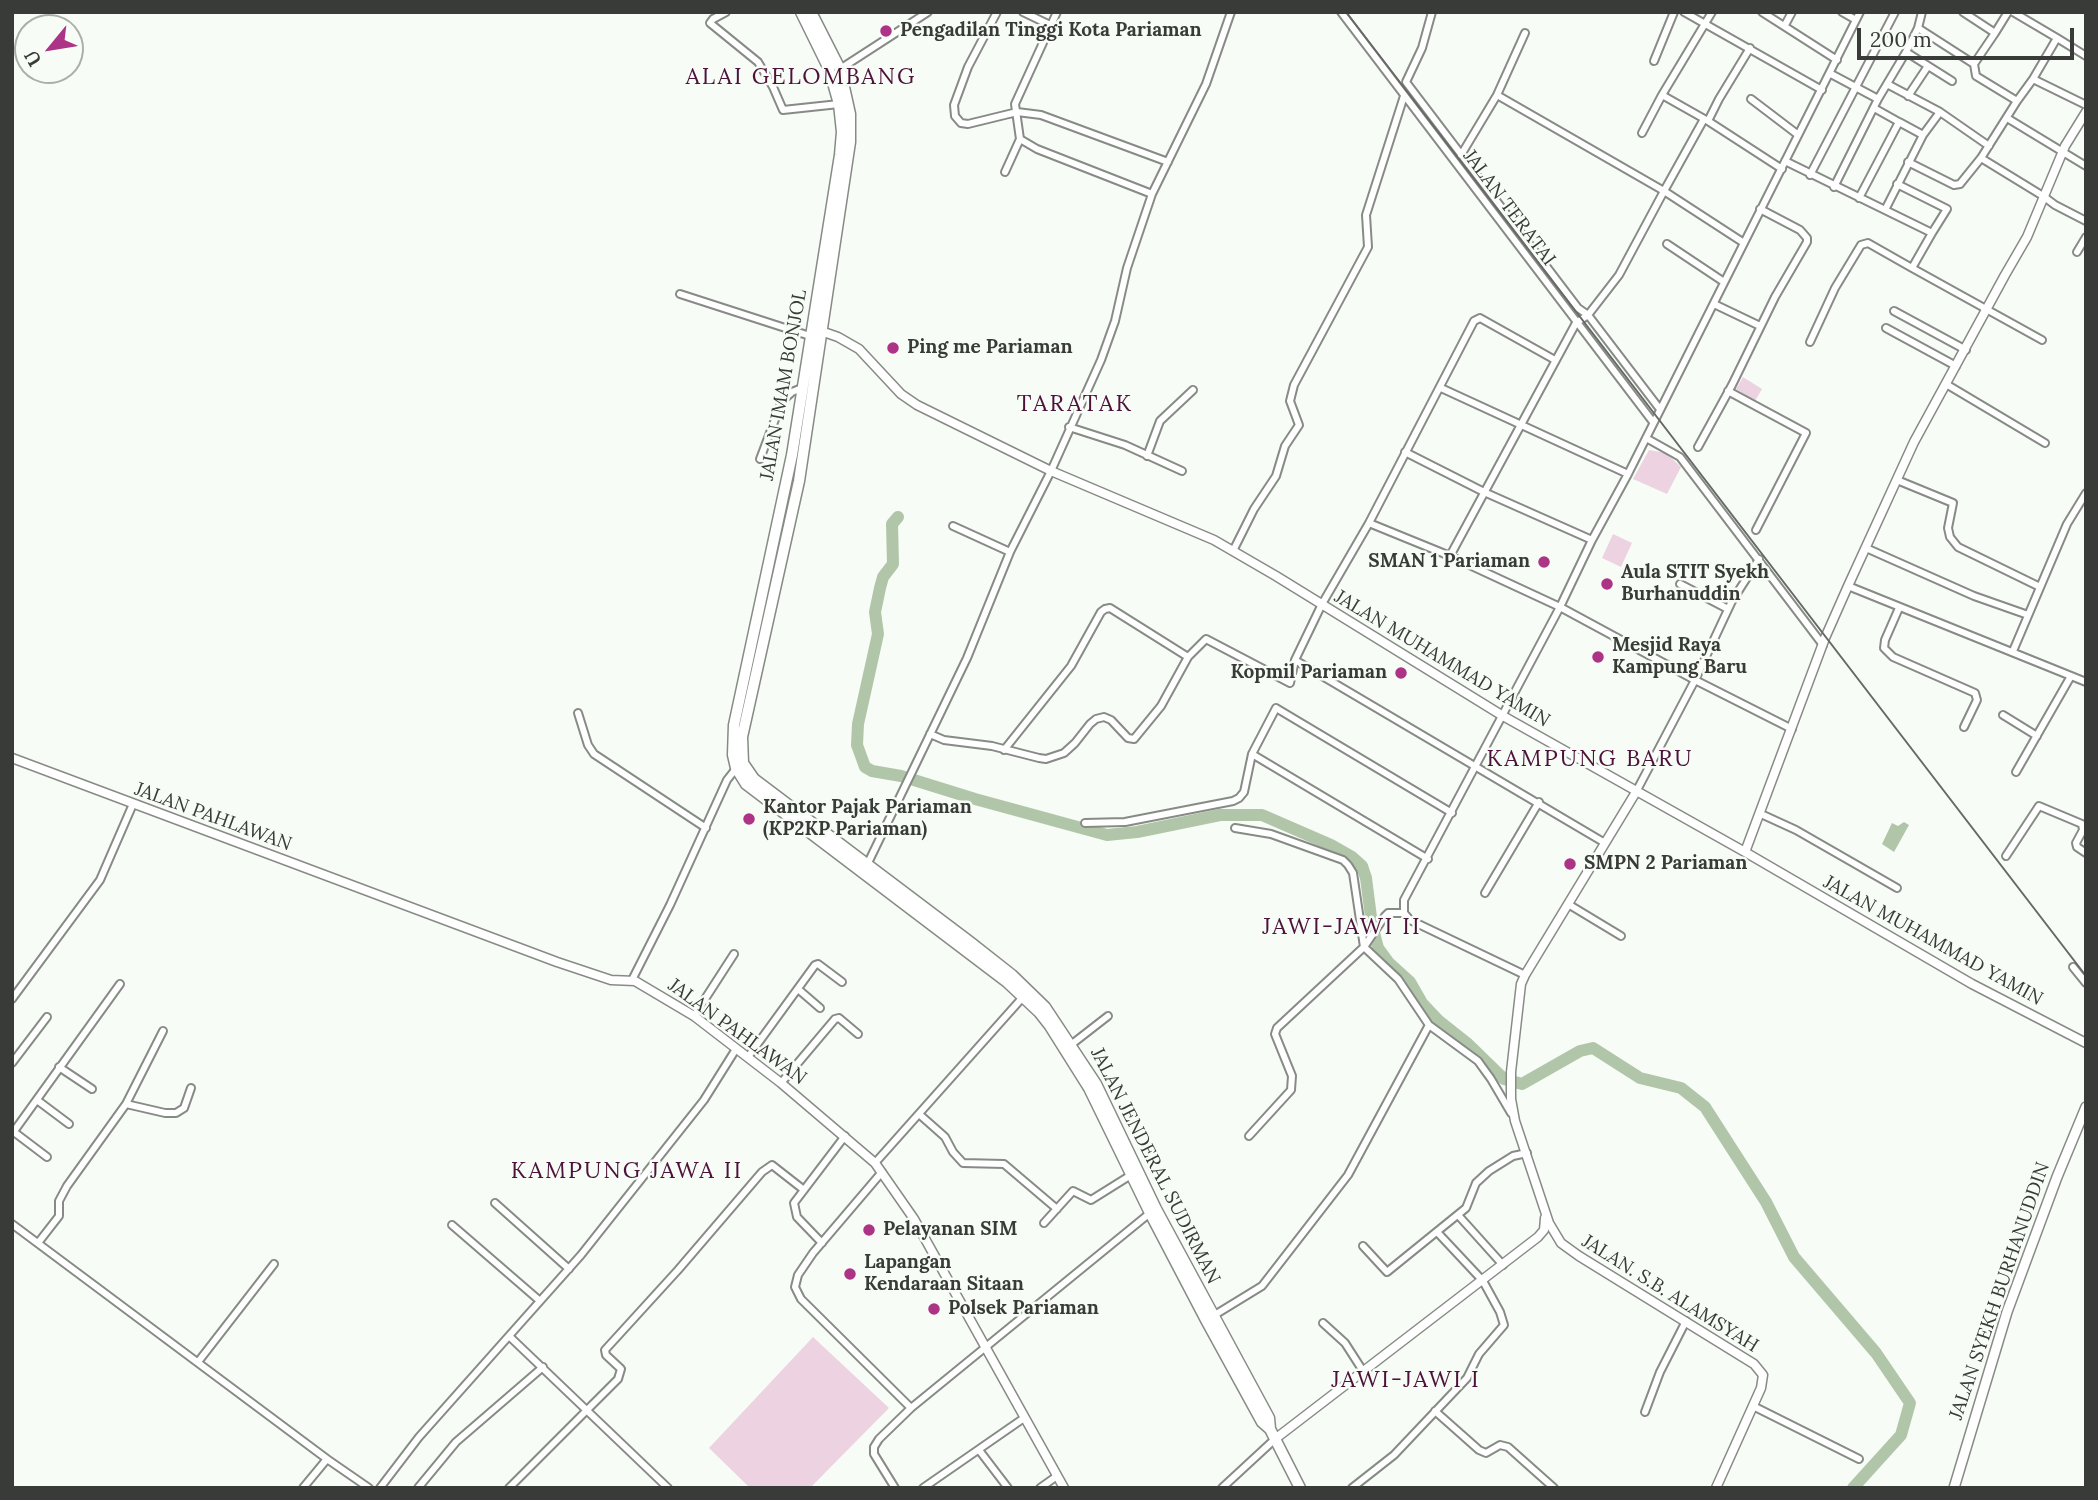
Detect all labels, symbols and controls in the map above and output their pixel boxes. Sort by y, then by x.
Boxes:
north arrow [14,14,84,84]
scale bar [1860,14,2077,58]
place label: Pengadilan Tinggi Kota Pariaman [900,20,1202,42]
marker: Pengadilan Tinggi Kota Pariaman [878,23,894,39]
text: 200 m [1870,26,1932,53]
text: U [19,46,47,71]
district label: ALAI GELOMBANG [687,63,915,91]
street label: JALAN TERATAI [1458,145,1560,271]
street label: JALAN IMAM BONJOL [756,288,812,482]
place label: Ping me Pariaman [907,337,1073,359]
marker: Ping me Pariaman [885,340,901,356]
district label: TARATAK [1018,390,1132,418]
place label: SMAN 1 Pariaman [1368,551,1530,573]
marker: SMAN 1 Pariaman [1536,554,1552,570]
place label: Aula STIT Syekh Burhanuddin [1621,562,1769,606]
marker: Aula STIT Syekh Burhanuddin [1599,576,1615,592]
street label: JALAN MUHAMMAD YAMIN [1330,586,1554,732]
place label: Mesjid Raya Kampung Baru [1612,635,1747,679]
marker: Mesjid Raya Kampung Baru [1590,649,1606,665]
place label: Kopmil Pariaman [1230,662,1387,684]
marker: Kopmil Pariaman [1393,665,1409,681]
district label: KAMPUNG BARU [1488,745,1692,773]
street label: JALAN PAHLAWAN [131,778,295,856]
place label: Kantor Pajak Pariaman (KP2KP Pariaman) [763,797,972,841]
marker: Kantor Pajak Pariaman (KP2KP Pariaman) [741,811,757,827]
place label: SMPN 2 Pariaman [1584,853,1747,875]
marker: SMPN 2 Pariaman [1562,856,1578,872]
street label: JALAN MUHAMMAD YAMIN [1819,871,2047,1011]
district label: JAWI-JAWI II [1264,913,1420,941]
street label: JALAN PAHLAWAN [663,974,811,1090]
street label: JALAN JENDERAL SUDIRMAN [1085,1044,1225,1288]
district label: KAMPUNG JAWA II [513,1157,741,1185]
street label: JALAN SYEKH BURHANUDDIN [1945,1159,2055,1423]
place label: Pelayanan SIM [883,1219,1017,1241]
marker: Pelayanan SIM [861,1222,877,1238]
street label: JALAN. S.B. ALAMSYAH [1578,1230,1762,1358]
place label: Lapangan Kendaraan Sitaan [864,1252,1024,1296]
marker: Lapangan Kendaraan Sitaan [842,1266,858,1282]
place label: Polsek Pariaman [948,1298,1099,1320]
marker: Polsek Pariaman [926,1301,942,1317]
district label: JAWI-JAWI I [1333,1366,1479,1394]

